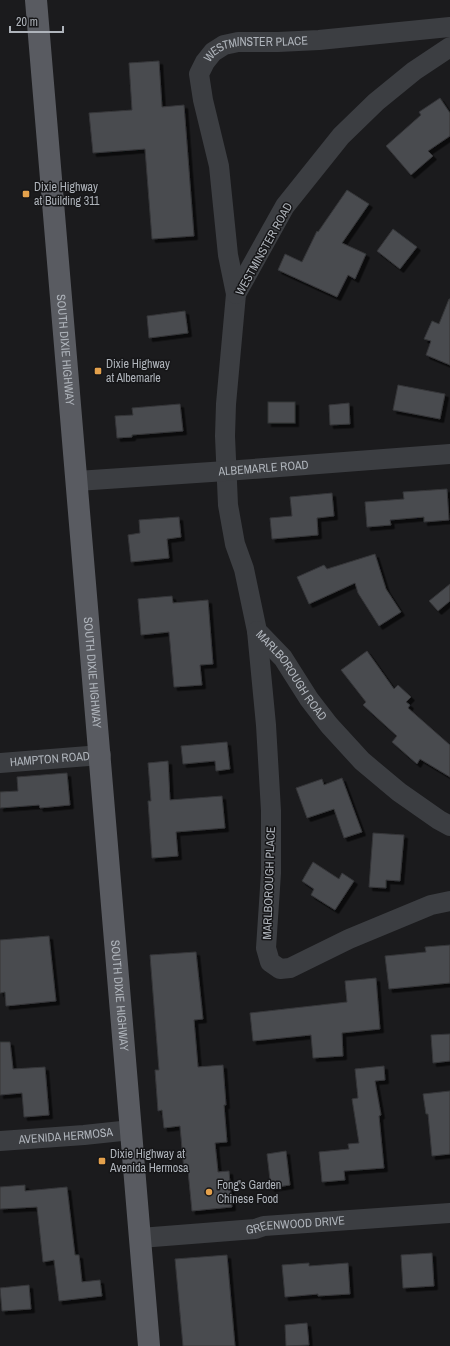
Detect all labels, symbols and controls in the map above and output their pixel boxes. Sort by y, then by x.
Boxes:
scale bar [10,8,63,34]
text: 20 m [16,14,38,30]
street label: WESTMINSTER PLACE [200,33,308,65]
place label: Dixie Highway at Building 311 [34,179,100,209]
marker: Dixie Highway at Building 311 [21,189,31,199]
street label: WESTMINSTER ROAD [232,200,296,298]
street label: SOUTH DIXIE HIGHWAY [53,293,78,407]
place label: Dixie Highway at Albemarle [106,356,170,386]
marker: Dixie Highway at Albemarle [93,366,103,376]
street label: ALBEMARLE ROAD [217,457,309,480]
street label: SOUTH DIXIE HIGHWAY [80,616,105,729]
street label: MARLBOROUGH ROAD [252,627,331,724]
street label: HAMPTON ROAD [9,748,90,770]
street label: MARLBOROUGH PLACE [259,826,279,940]
street label: SOUTH DIXIE HIGHWAY [107,939,132,1052]
street label: AVENIDA HERMOSA [17,1124,114,1148]
place label: Dixie Highway at Avenida Hermosa [109,1146,189,1176]
marker: Dixie Highway at Avenida Hermosa [97,1156,107,1166]
place label: Fong's Garden Chinese Food [217,1177,281,1207]
marker: Fong's Garden Chinese Food [204,1187,214,1197]
street label: GREENWOOD DRIVE [245,1212,345,1238]

